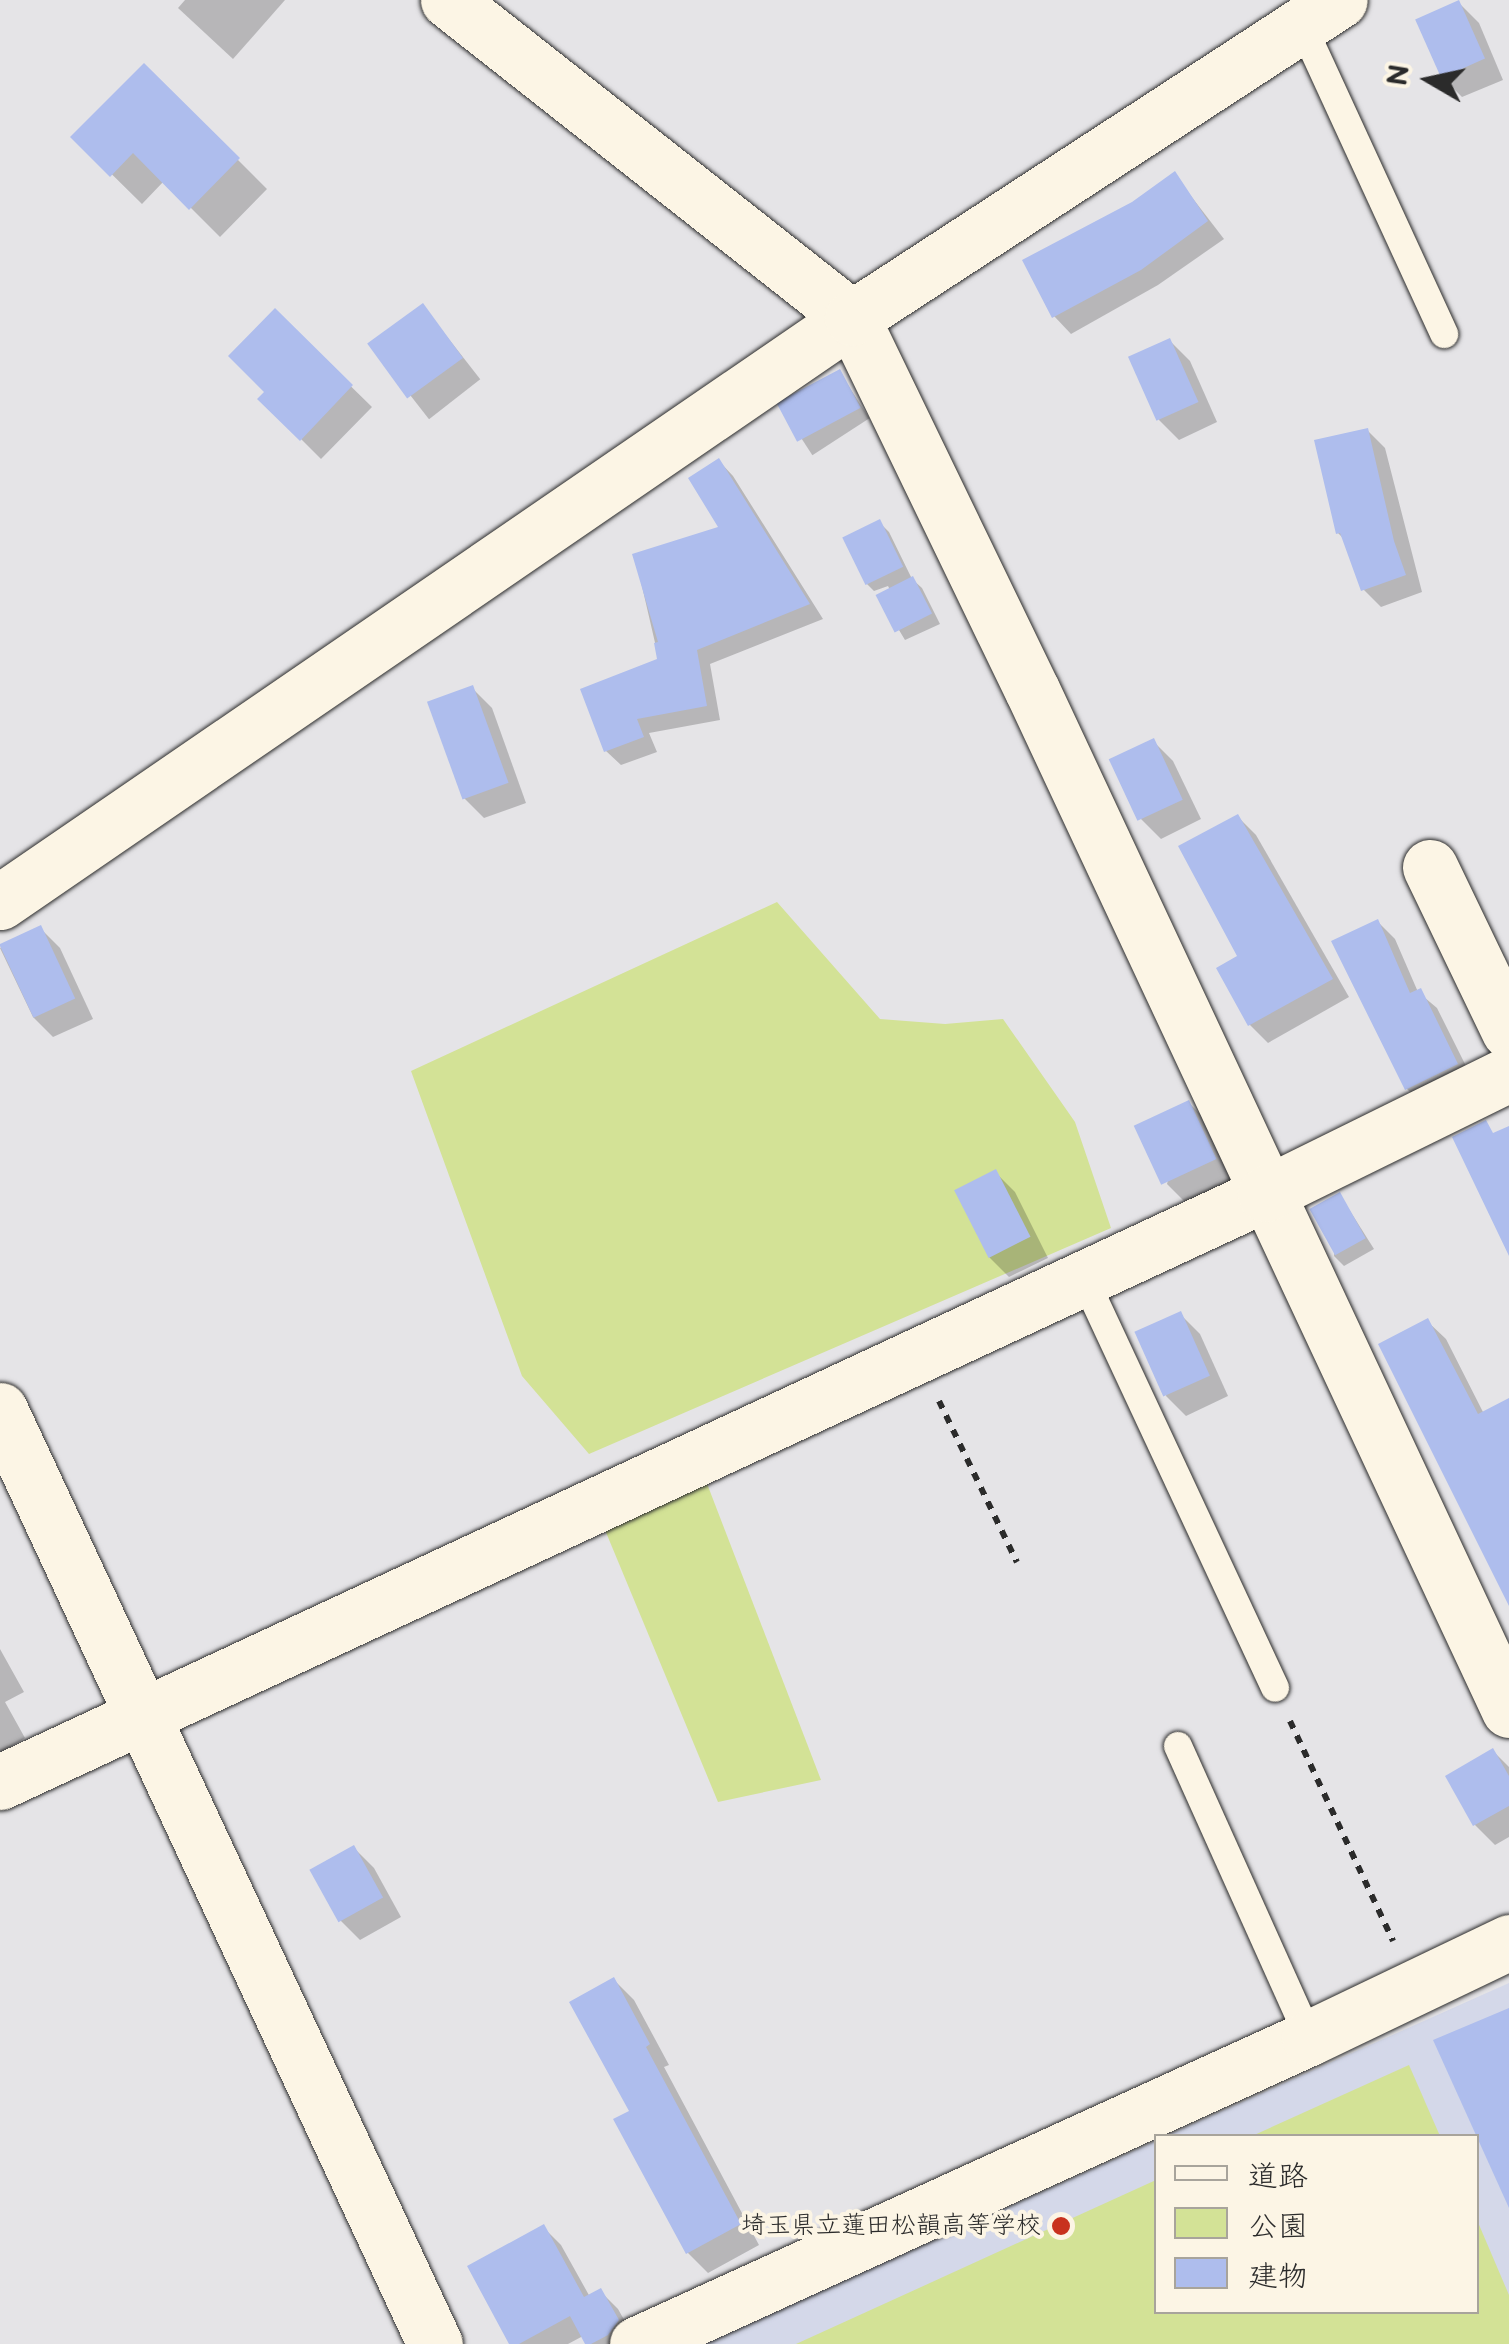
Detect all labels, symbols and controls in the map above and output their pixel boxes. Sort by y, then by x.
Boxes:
north arrow [1379,30,1479,130]
text: N [1381,62,1417,88]
legend [1154,2134,1479,2314]
text: 道路 [1248,2159,1308,2195]
text: 公園 [1248,2209,1308,2245]
place label: 埼玉県立蓮田松韻高等学校 [741,2211,1041,2241]
marker: 埼玉県立蓮田松韻高等学校 [1050,2215,1072,2237]
text: 建物 [1248,2259,1308,2295]

